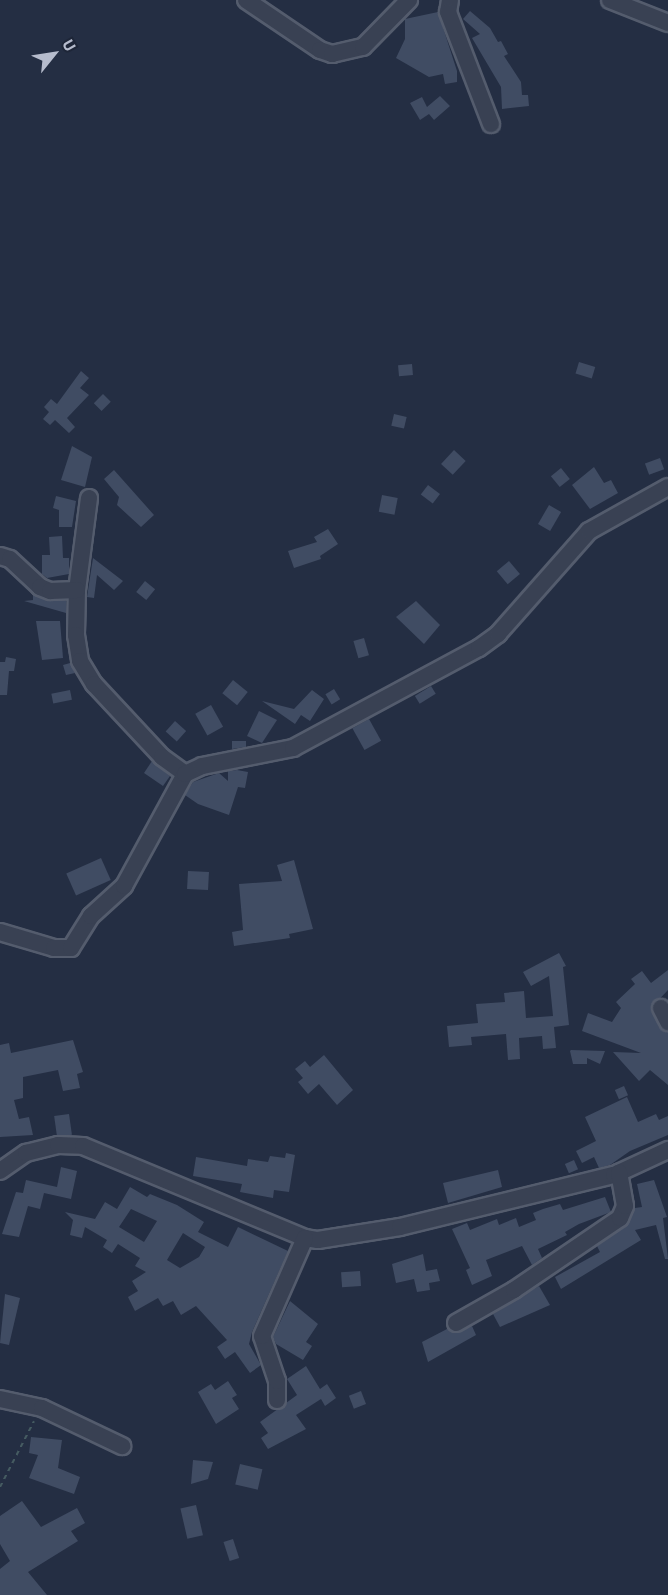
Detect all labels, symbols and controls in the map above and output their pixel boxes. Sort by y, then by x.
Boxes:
north arrow [24,24,84,84]
text: U [57,34,83,56]

